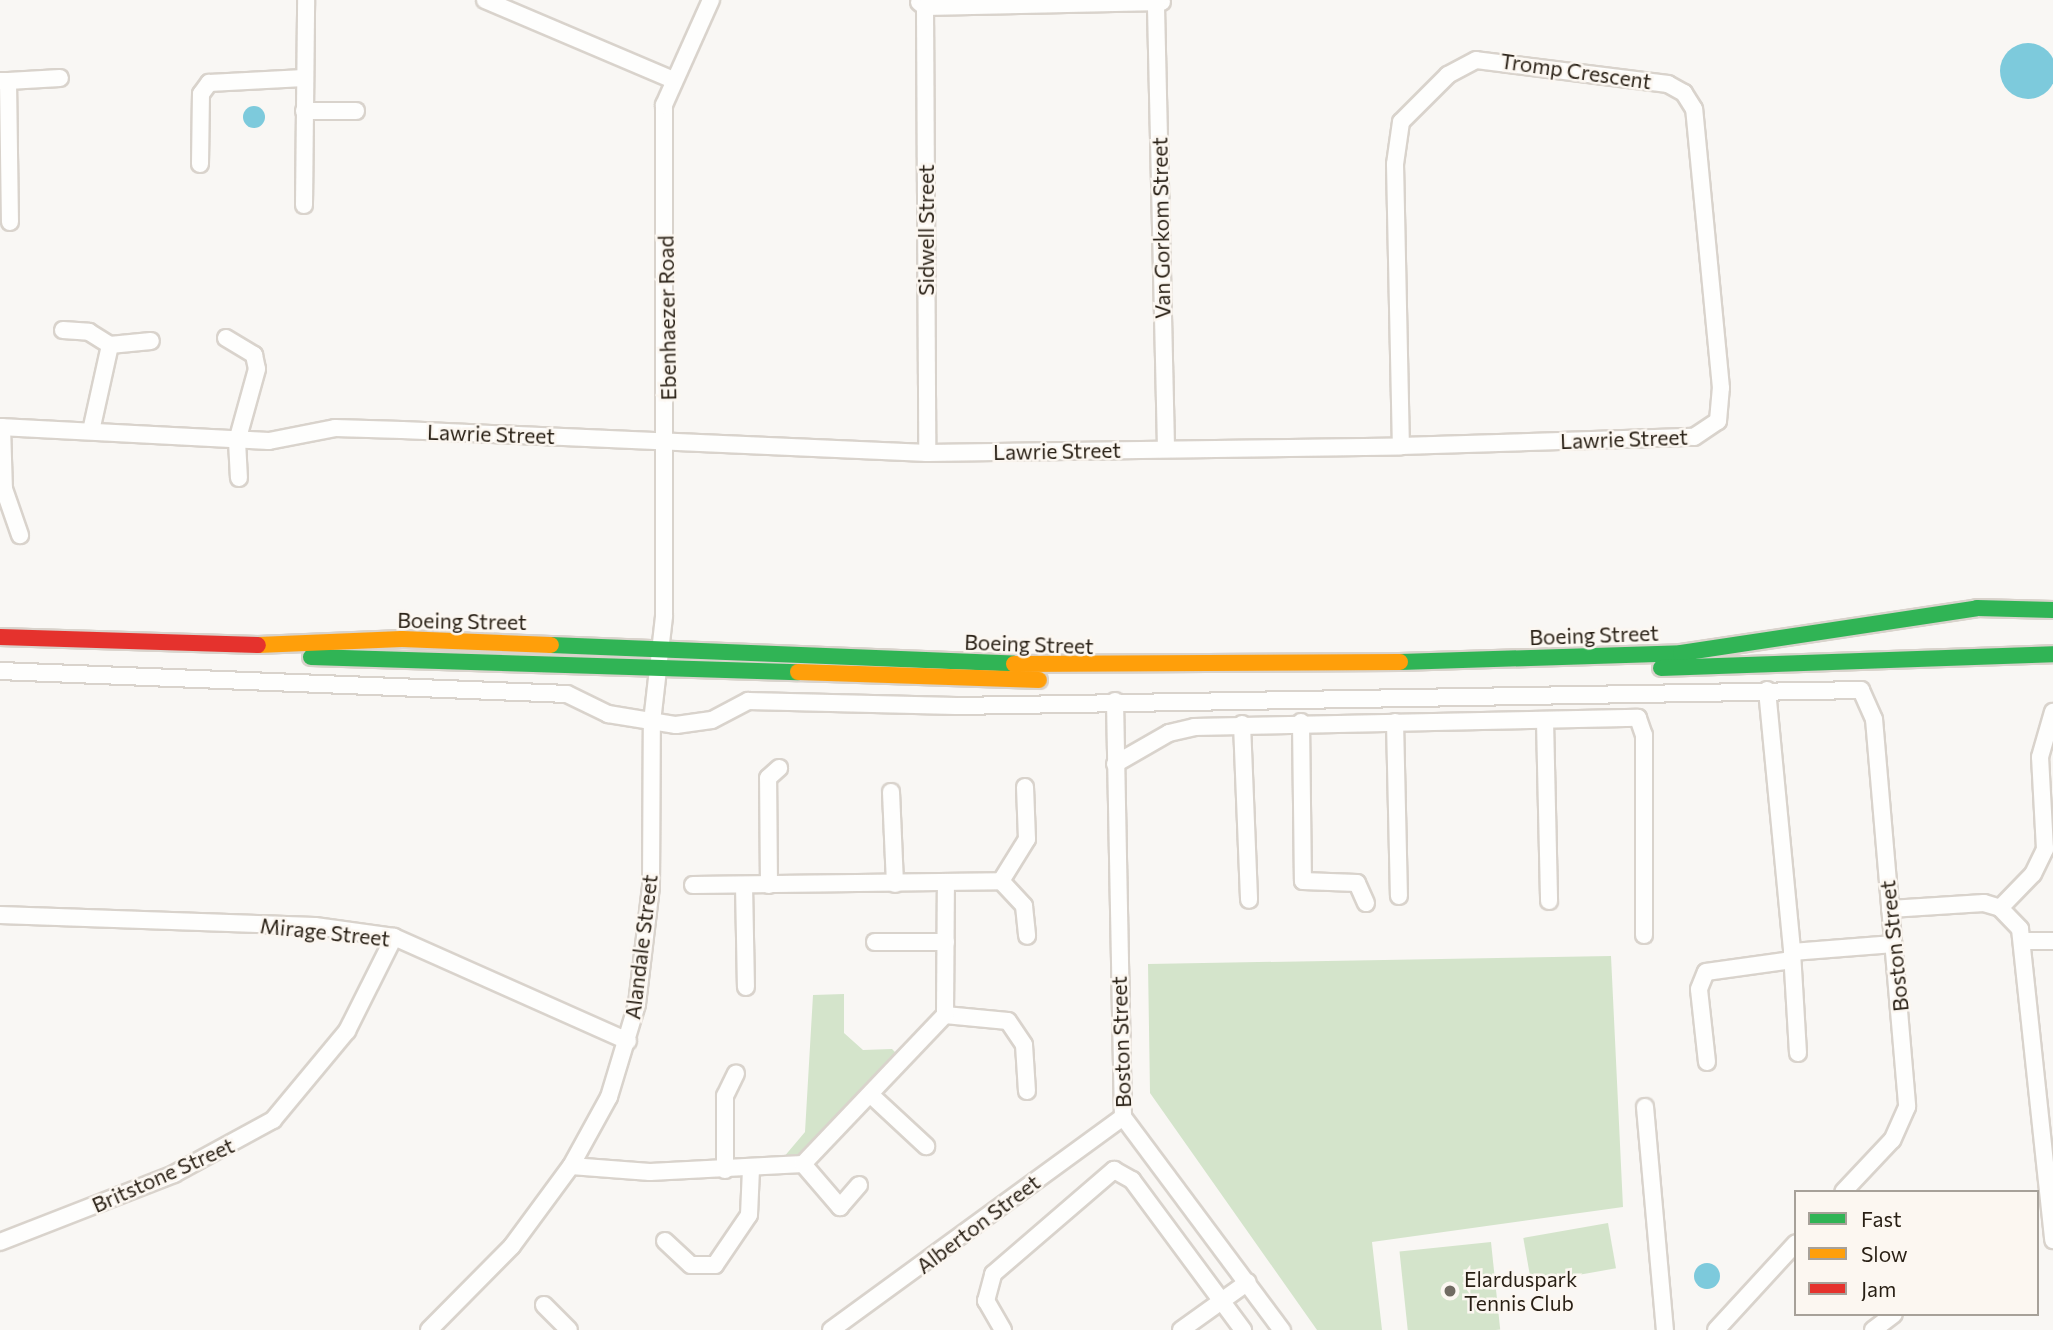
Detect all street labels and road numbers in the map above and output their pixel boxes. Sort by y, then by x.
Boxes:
street label: Tromp Crescent [1499,48,1653,94]
street label: Van Gorkom Street [1147,137,1175,319]
street label: Sidwell Street [913,164,939,296]
street label: Ebenhaezer Road [653,235,681,401]
street label: Lawrie Street [427,419,555,449]
street label: Lawrie Street [1560,424,1688,454]
street label: Lawrie Street [993,437,1121,465]
street label: Boeing Street [397,607,527,635]
street label: Boeing Street [1529,620,1659,650]
street label: Boeing Street [964,629,1094,659]
street label: Alandale Street [620,873,662,1021]
street label: Boston Street [1875,879,1913,1013]
street label: Mirage Street [259,913,391,951]
street label: Boston Street [1106,976,1136,1108]
street label: Britstone Street [88,1132,238,1218]
street label: Alberton Street [911,1169,1045,1279]

